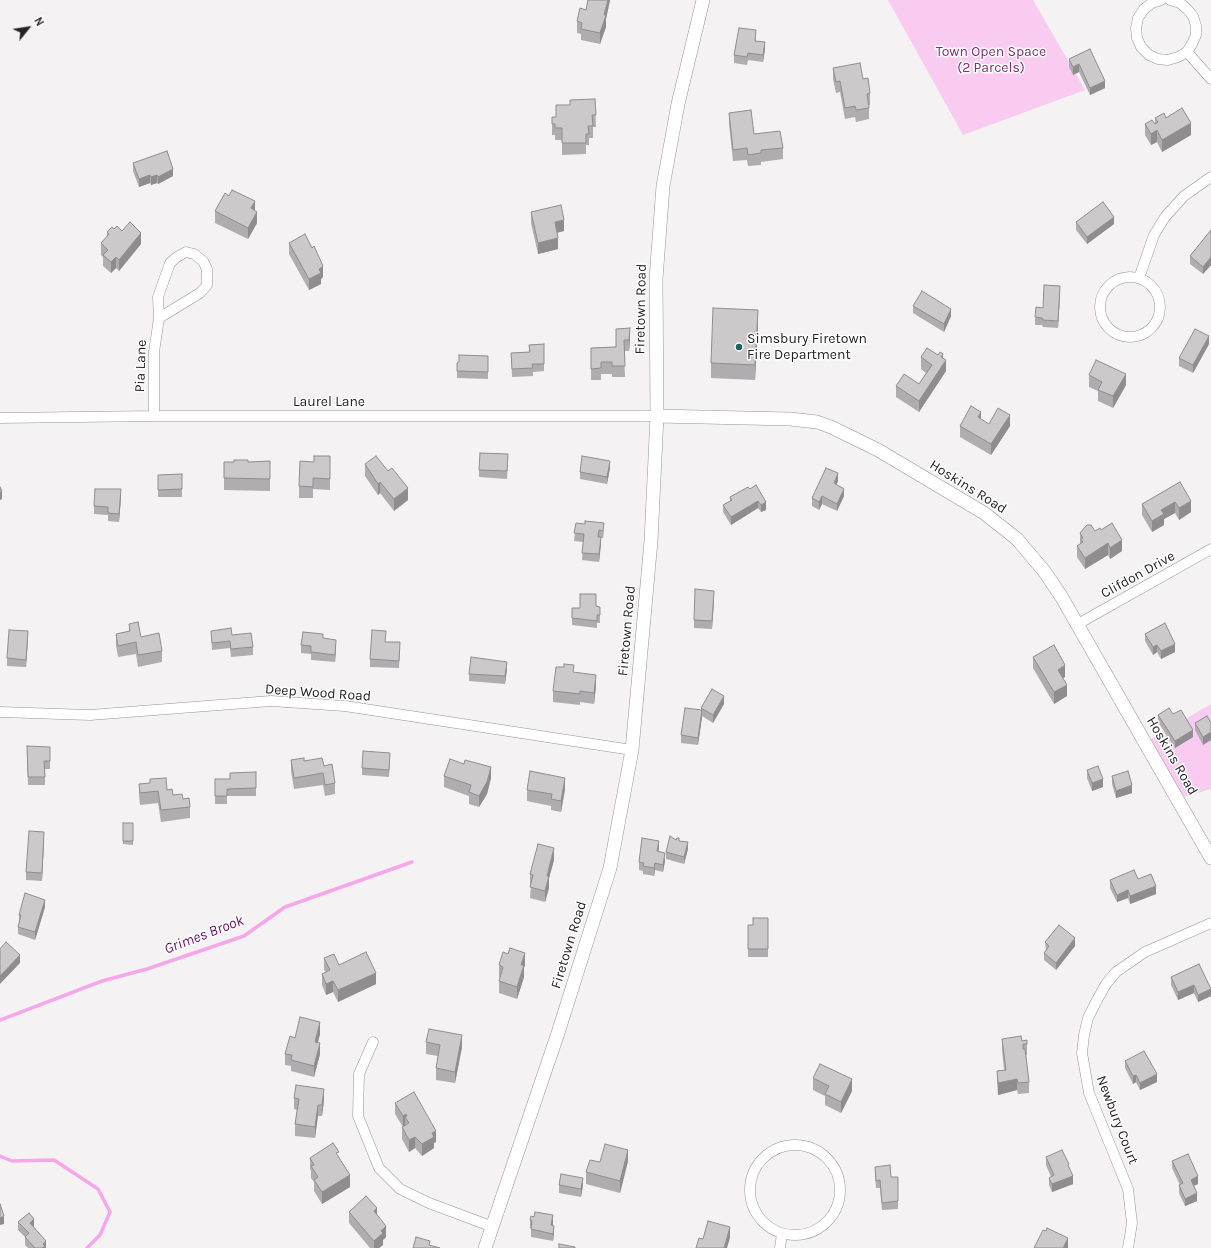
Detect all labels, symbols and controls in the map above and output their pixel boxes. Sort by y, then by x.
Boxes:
north arrow [8,8,48,48]
text: N [31,15,46,28]
park label: Town Open Space (2 Parcels) [936,44,1046,76]
street label: Firetown Road [632,263,650,355]
place label: Simsbury Firetown Fire Department [747,331,867,364]
street label: Pia Lane [132,339,150,393]
marker: Simsbury Firetown Fire Department [734,342,744,352]
street label: Laurel Lane [293,394,365,410]
street label: Hoskins Road [926,457,1010,517]
street label: Clifdon Drive [1098,548,1178,602]
street label: Firetown Road [615,585,639,677]
street label: Deep Wood Road [264,681,372,705]
street label: Hoskins Road [1143,714,1201,798]
street label: Firetown Road [548,899,590,991]
water label: Grimes Brook [162,912,246,958]
street label: Newbury Court [1092,1073,1142,1167]

